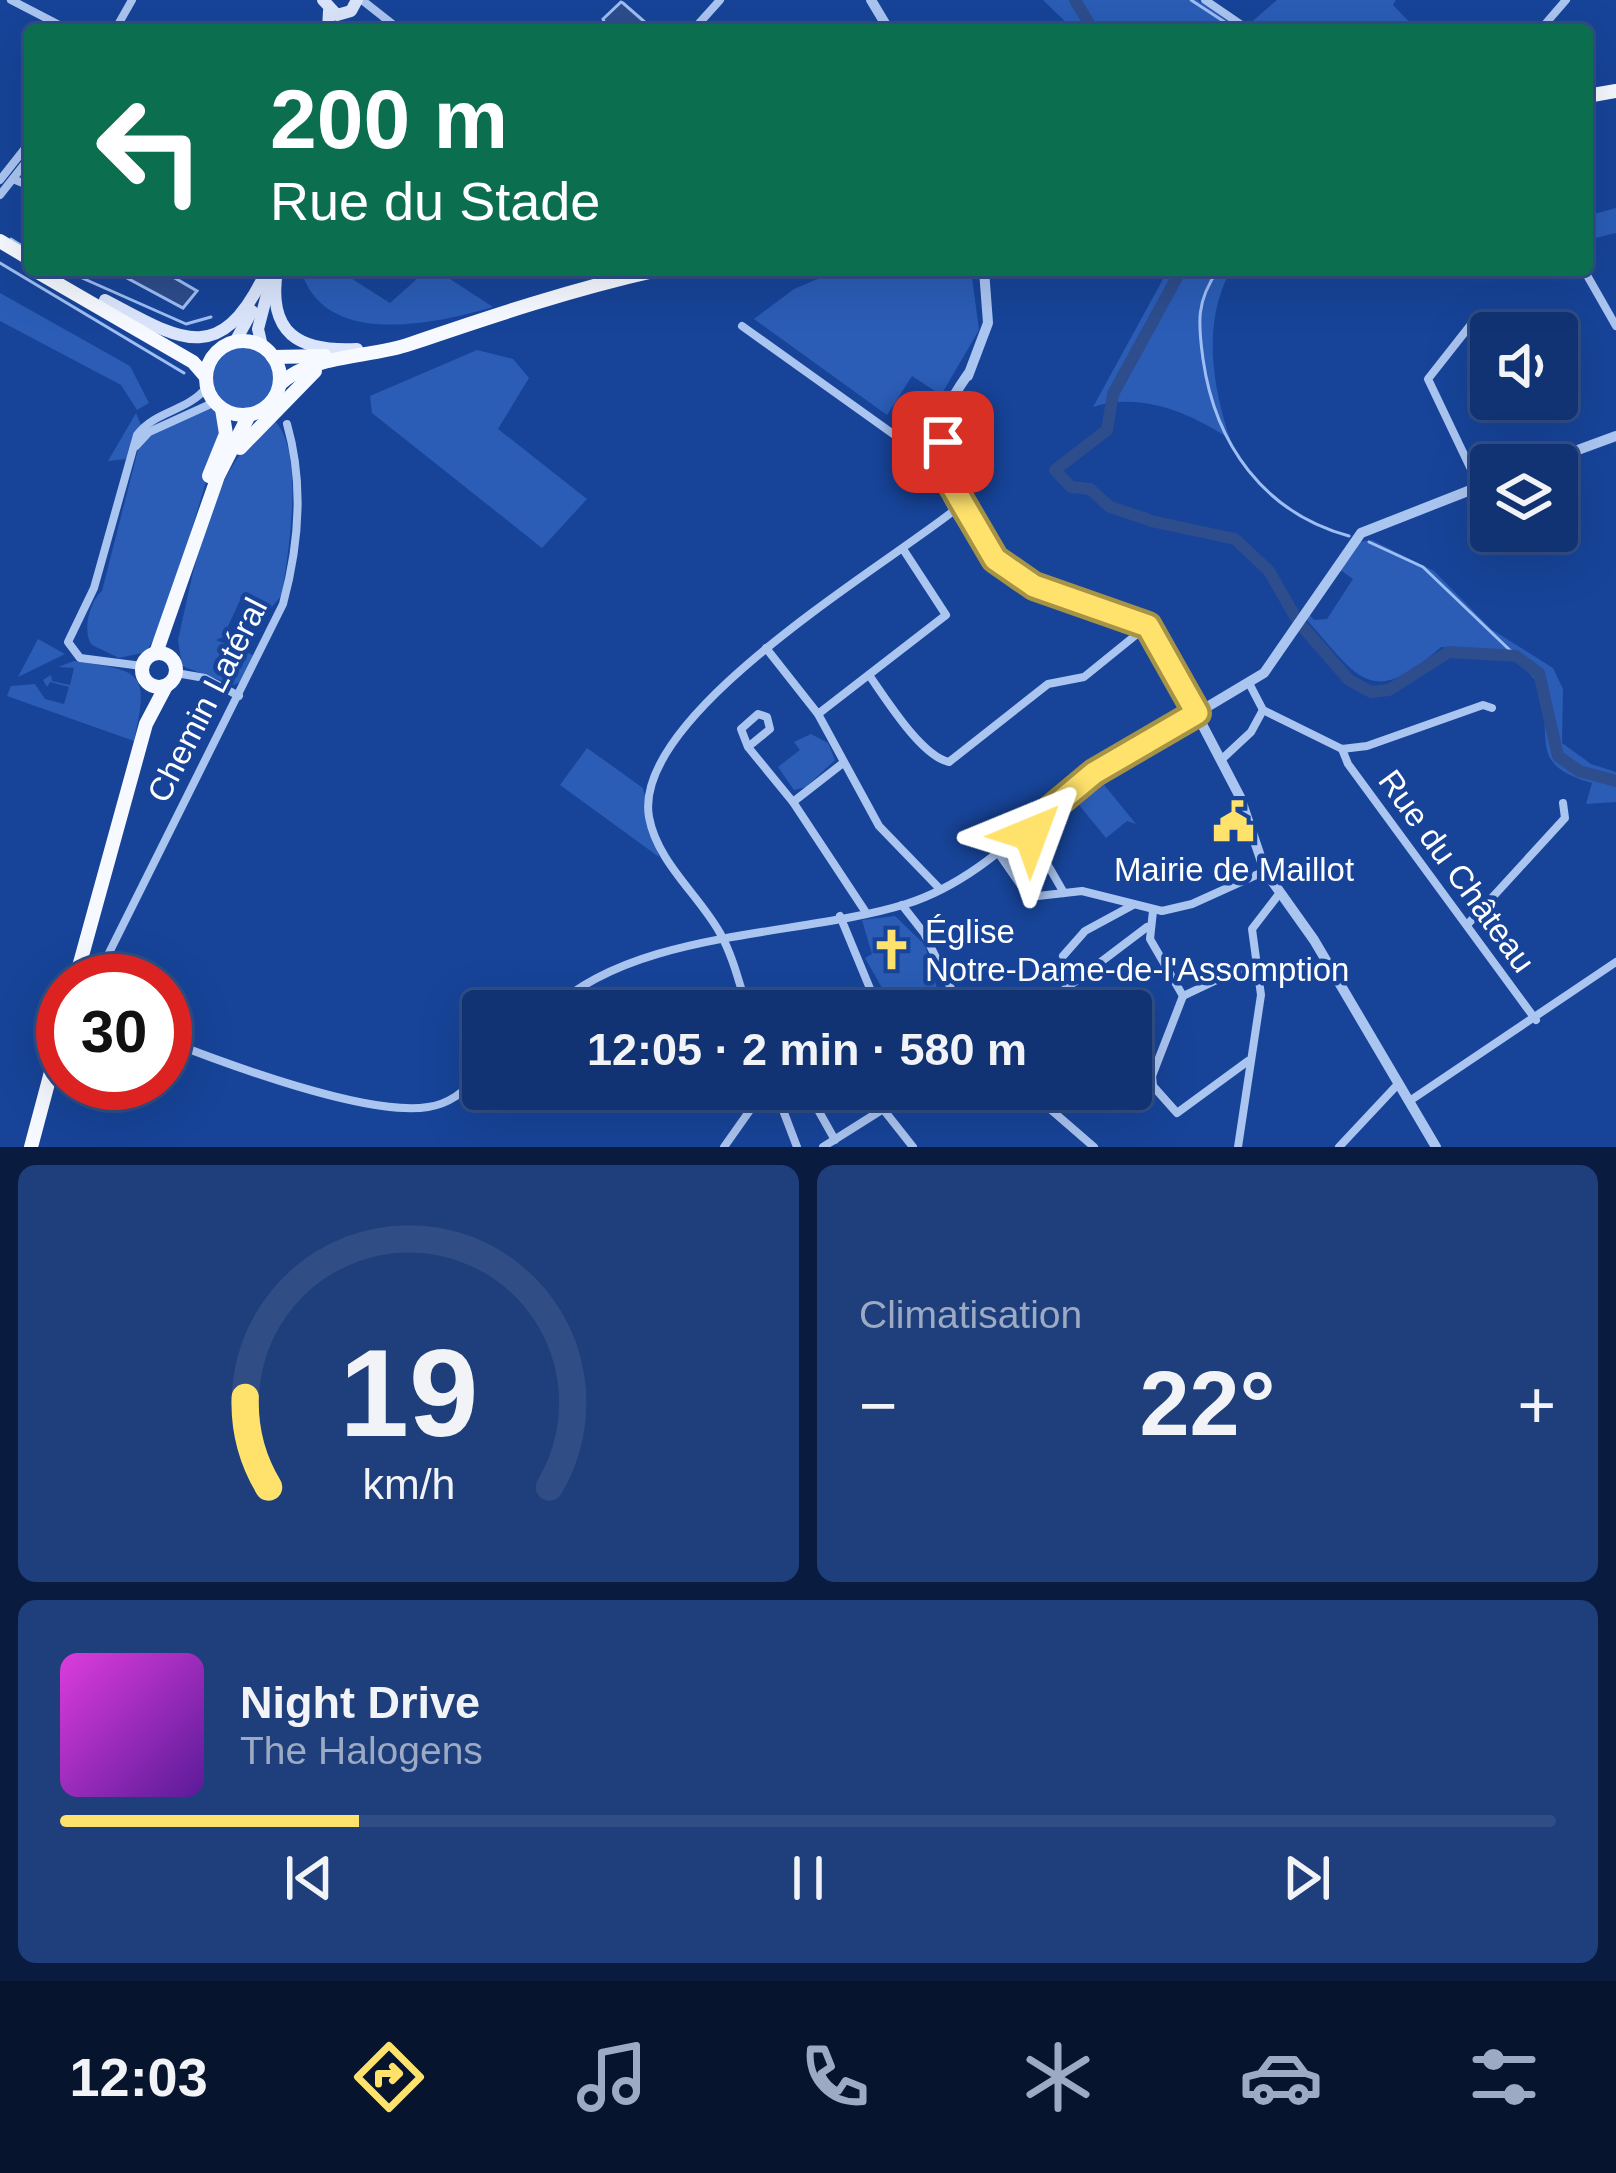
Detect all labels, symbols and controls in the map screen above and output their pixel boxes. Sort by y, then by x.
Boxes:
icon: left [72,72,228,228]
text: 200 m [270,72,508,166]
text: Rue du Stade [270,171,600,231]
map controls [1470,312,1578,552]
button: sound [1470,312,1578,420]
pin [892,391,994,493]
icon: arrive [910,409,976,475]
button: layers [1470,444,1578,552]
street label: Chemin Latéral [140,592,274,808]
street label: Rue du Château [1371,763,1543,979]
position arrow [968,771,1094,897]
public building icon: Mairie de Maillot [1211,798,1257,844]
place label: Mairie de Maillot [1114,851,1354,888]
place label: Église Notre-Dame-de-l'Assomption [925,913,1349,988]
church icon: Église Notre-Dame-de-l'Assomption [868,927,914,973]
speed limit sign: 30 [36,954,192,1110]
text: 12:05 · 2 min · 580 m [587,1024,1027,1075]
text: Climatisation [859,1293,1082,1336]
text: 19 [339,1323,478,1462]
text: 22° [1139,1354,1276,1454]
text: − [859,1368,898,1442]
text: + [1517,1368,1556,1442]
text: km/h [362,1459,455,1507]
text: Night Drive [240,1677,480,1728]
text: The Halogens [240,1729,483,1772]
icon: previous [276,1845,342,1911]
icon: pause [775,1845,841,1911]
icon: next [1274,1845,1340,1911]
icon: directions [347,2035,431,2119]
icon: music [570,2035,654,2119]
icon: phone [793,2035,877,2119]
icon: climate [1016,2035,1100,2119]
icon: car [1239,2035,1323,2119]
icon: filters [1462,2035,1546,2119]
text: 12:03 [70,2047,208,2107]

